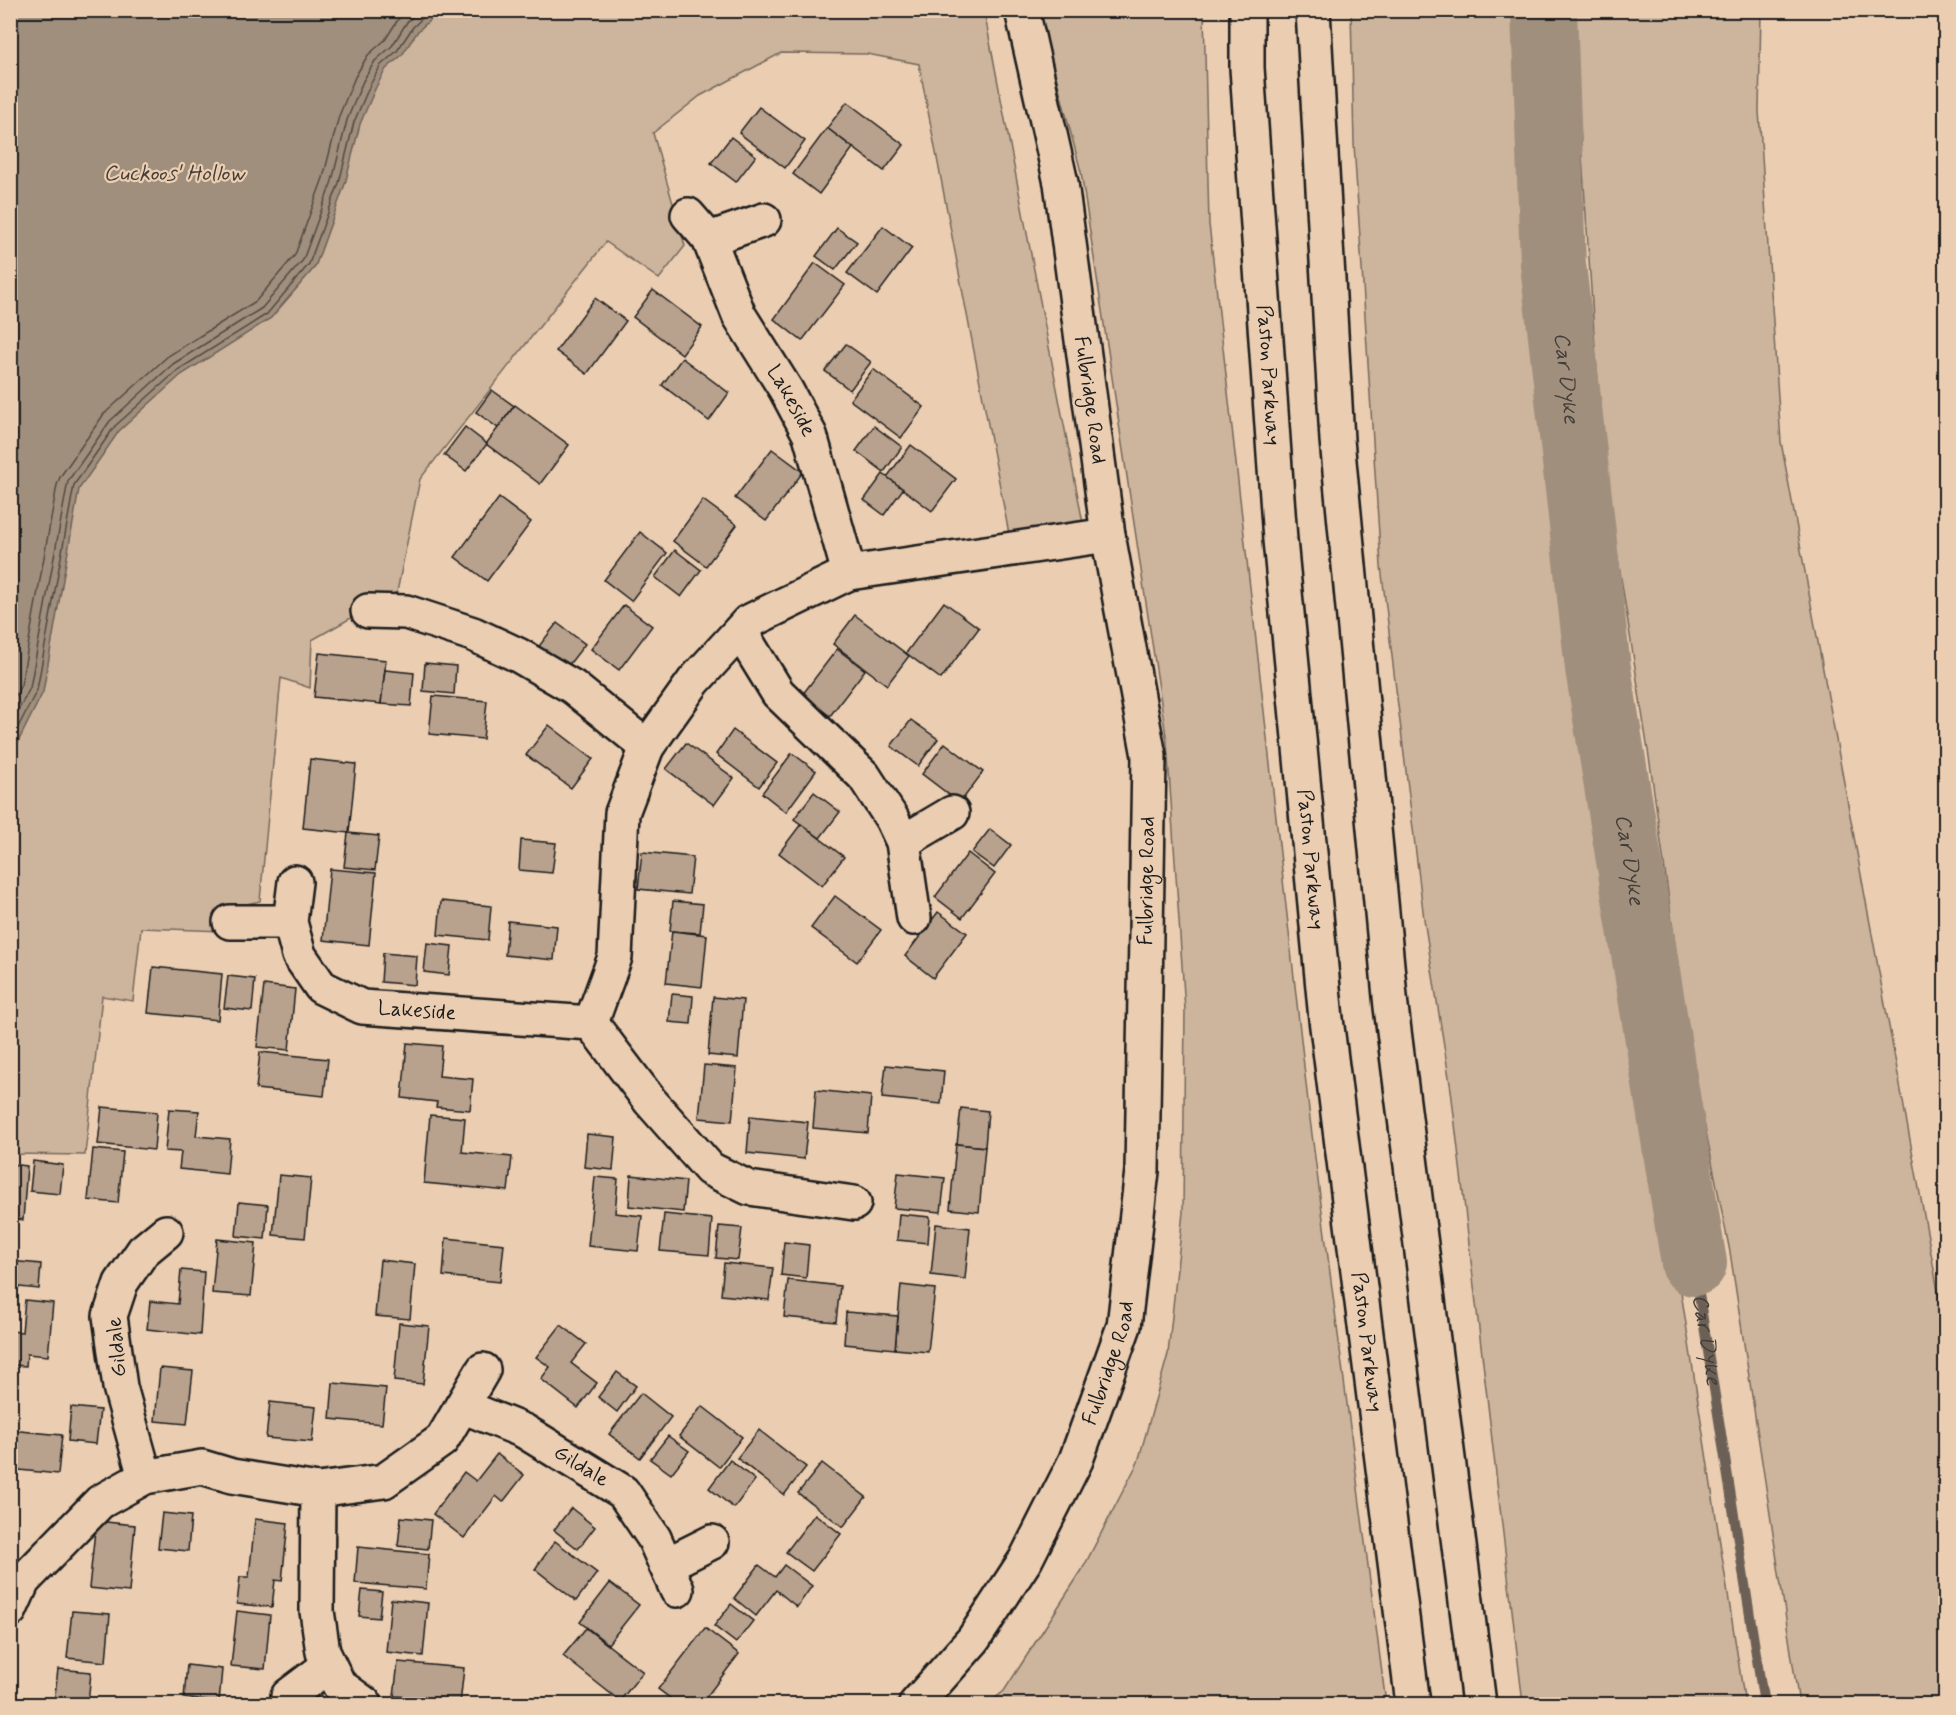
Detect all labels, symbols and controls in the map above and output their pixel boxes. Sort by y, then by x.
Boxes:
water label: Cuckoos' Hollow [103,160,246,188]
street label: Paston Parkway [1250,304,1287,447]
water label: Car Dyke [1547,331,1585,426]
street label: Fulbridge Road [1066,334,1113,466]
street label: Lakeside [760,360,822,442]
street label: Paston Parkway [1290,788,1331,931]
water label: Car Dyke [1608,812,1650,909]
street label: Fulbridge Road [1132,816,1162,946]
street label: Lakeside [377,994,457,1028]
street label: Paston Parkway [1344,1270,1390,1414]
water label: Car Dyke [1685,1293,1727,1389]
street label: Fulbridge Road [1076,1300,1141,1429]
street label: Gildale [100,1316,134,1378]
street label: Gildale [548,1439,614,1494]

